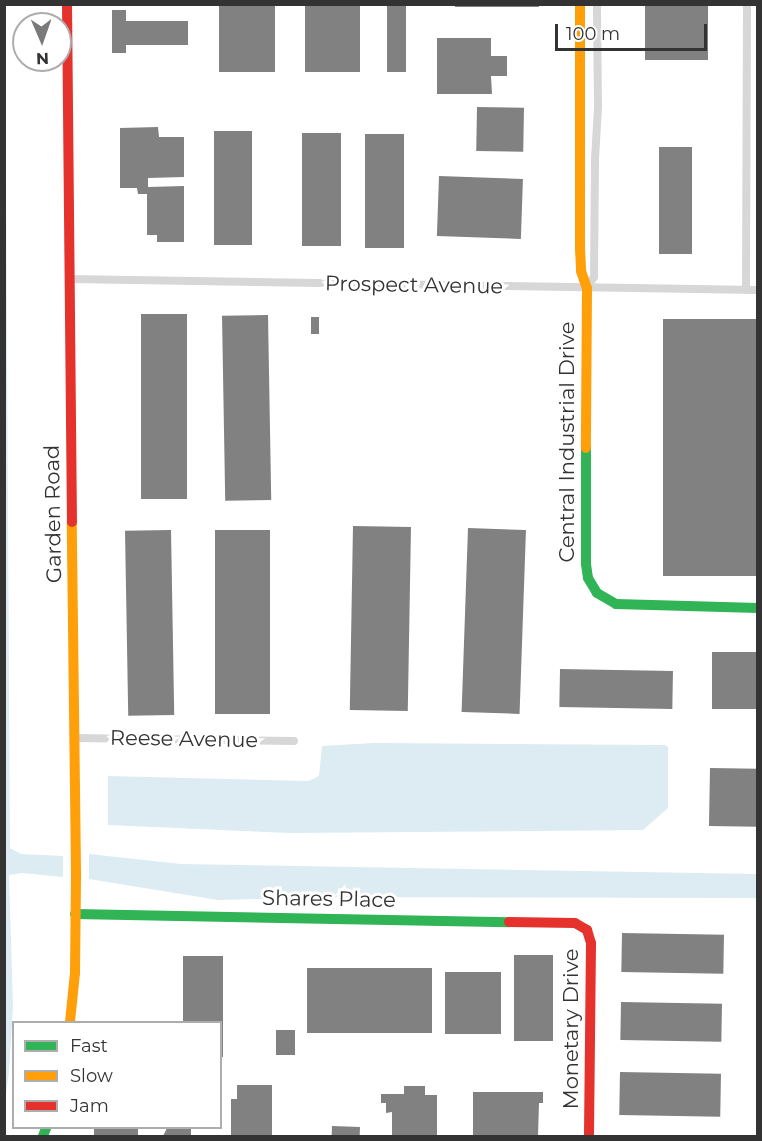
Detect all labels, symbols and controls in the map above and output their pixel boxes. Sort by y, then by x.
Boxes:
north arrow [12,12,72,72]
scale bar [558,12,710,50]
text: 100 m [566,23,620,45]
text: N [36,49,49,68]
street label: Prospect Avenue [325,271,503,299]
street label: Central Industrial Drive [554,321,580,563]
street label: Garden Road [39,445,67,583]
street label: Reese Avenue [110,725,258,753]
street label: Shares Place [262,885,396,913]
street label: Monetary Drive [558,949,584,1109]
legend [12,1021,222,1129]
text: Fast [70,1035,108,1057]
text: Slow [70,1065,113,1087]
text: Jam [70,1095,109,1117]

